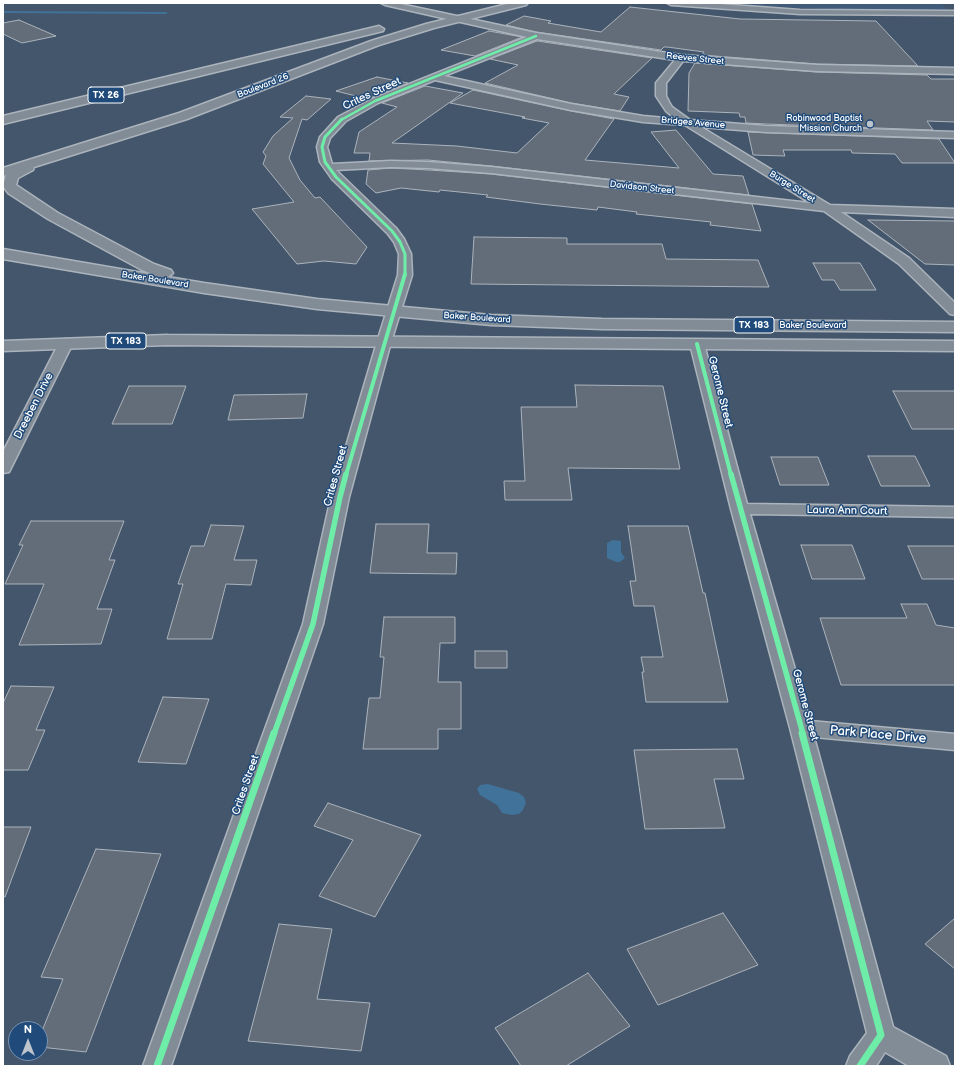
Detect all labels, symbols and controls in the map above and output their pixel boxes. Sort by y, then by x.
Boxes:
street label: Reeves Street [666,51,724,67]
street label: Boulevard 26 [236,71,290,101]
street label: Crites Street [341,75,403,113]
road number: TX 26 [88,87,124,103]
place label: Robinwood Baptist Mission Church [786,114,862,135]
street label: Bridges Avenue [660,115,726,131]
marker: Robinwood Baptist Mission Church [865,119,875,129]
street label: Burge Street [767,169,817,205]
street label: Davidson Street [609,179,675,197]
street label: Baker Boulevard [121,269,189,291]
street label: Baker Boulevard [443,310,511,326]
road number: TX 183 [734,317,774,333]
street label: Baker Boulevard [779,321,847,331]
road number: TX 183 [106,333,146,349]
street label: Gerome Street [705,355,735,429]
street label: Dreeben Drive [12,371,56,441]
street label: Crites Street [322,444,350,508]
street label: Laura Ann Court [806,504,888,518]
street label: Gerome Street [789,668,821,742]
street label: Park Place Drive [829,723,927,747]
street label: Crites Street [230,753,262,817]
north arrow [8,1021,48,1061]
text: N [24,1023,32,1036]

